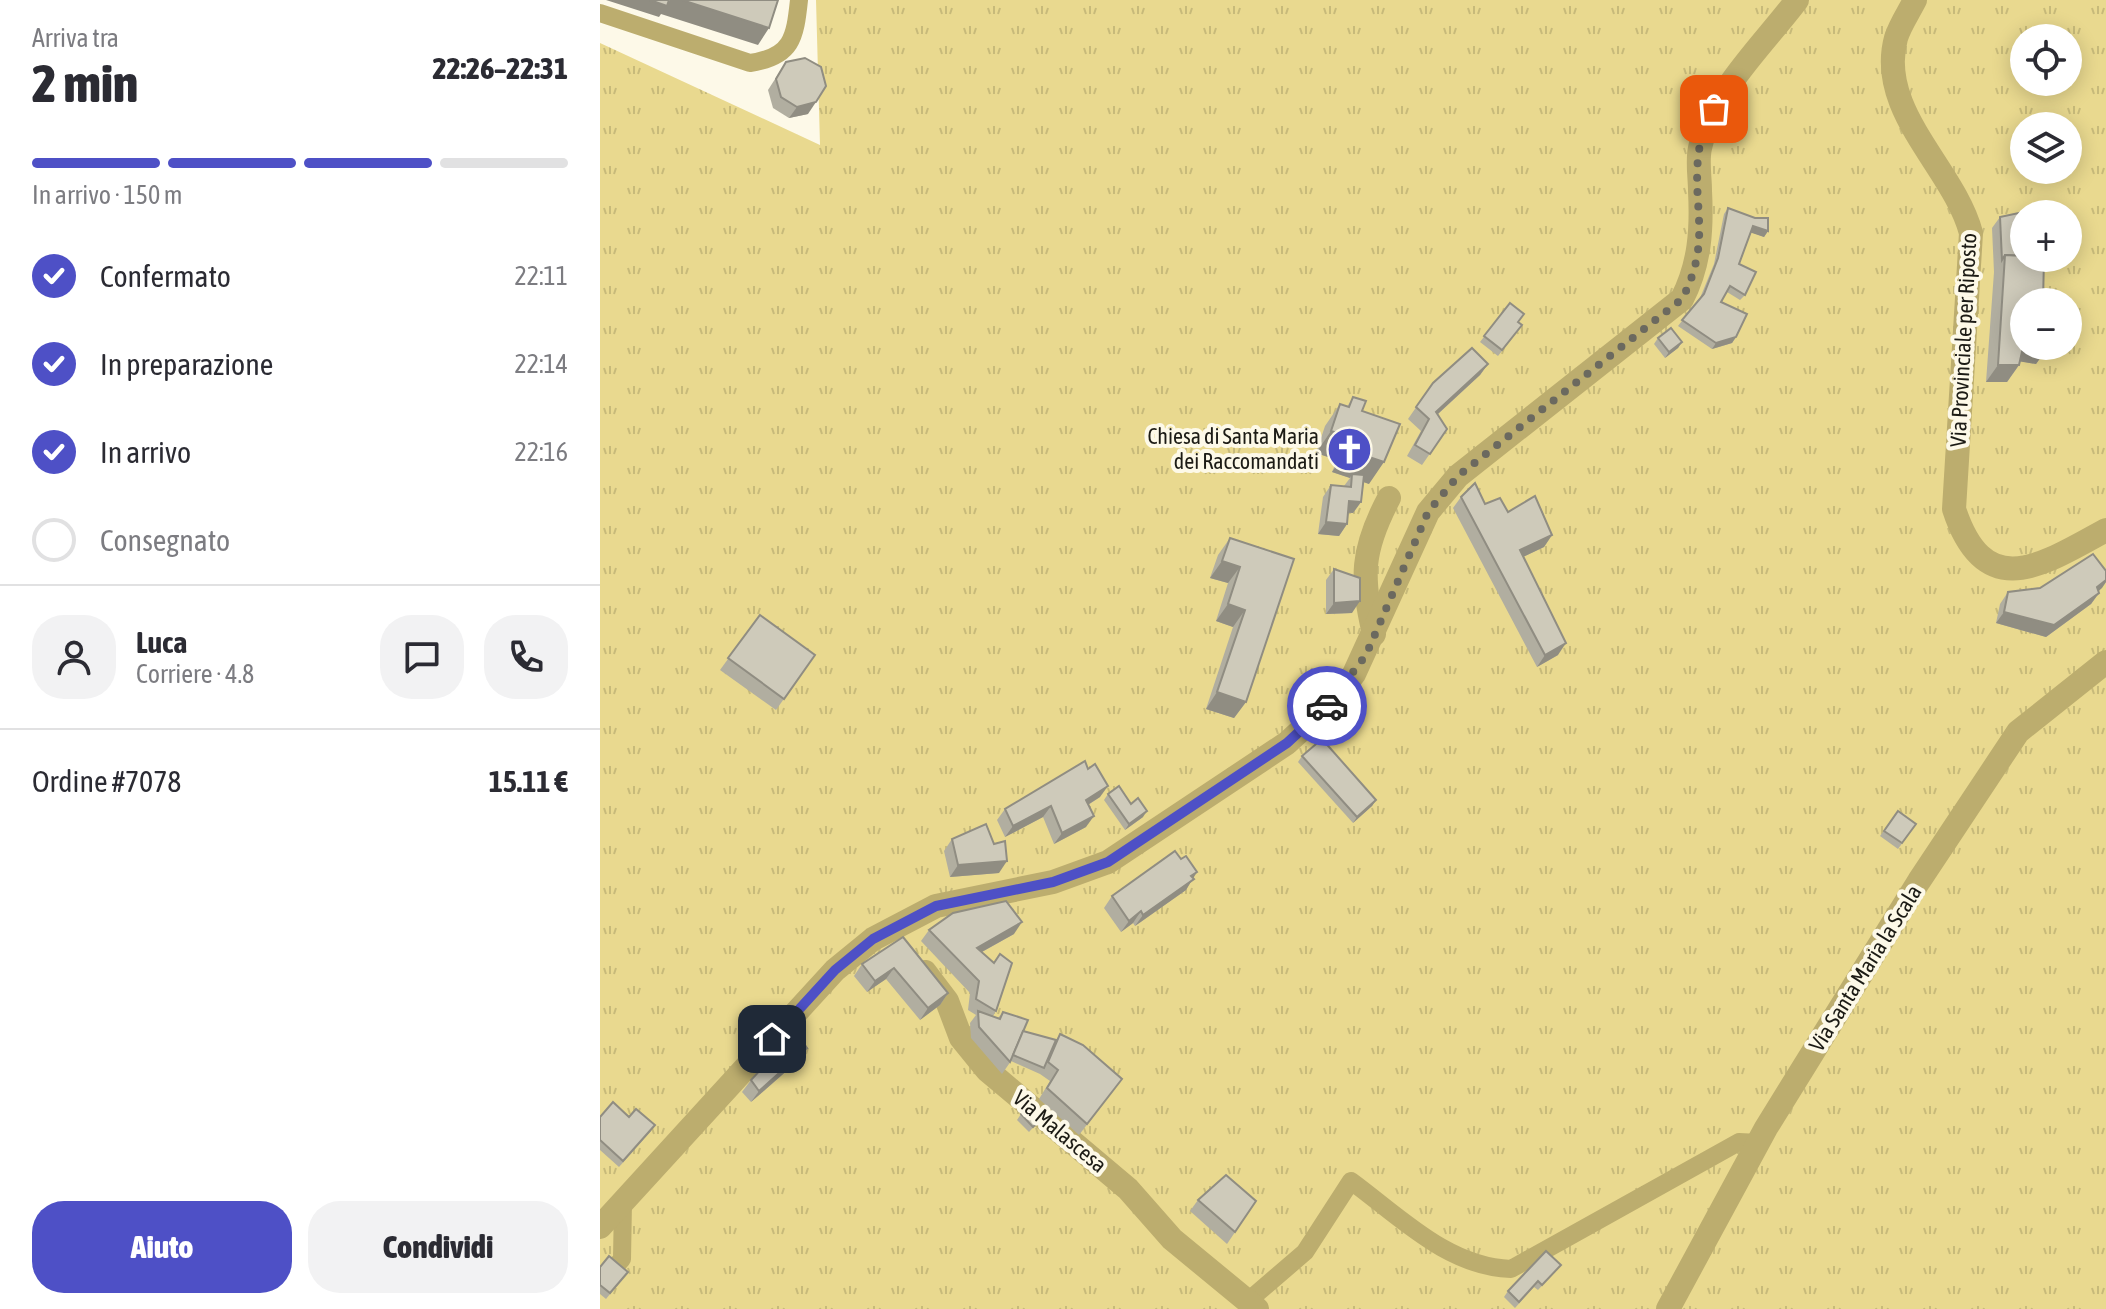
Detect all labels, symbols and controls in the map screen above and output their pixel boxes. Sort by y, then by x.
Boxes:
text: Arriva tra [32,23,119,53]
map controls [2010,24,2082,360]
button: locate [2010,24,2082,96]
text: 22:26–22:31 [433,51,568,85]
text: 2 min [32,53,138,113]
pin [1680,75,1748,143]
icon: bag [1692,87,1736,131]
button: layers [2010,112,2082,184]
text: In arrivo · 150 m [32,180,183,210]
button: + [2010,200,2082,272]
street label: Via Provinciale per Riposto [1944,232,1982,448]
icon: check [32,254,76,298]
text: Confermato [100,259,231,293]
text: 22:11 [514,261,568,291]
button: − [2010,288,2082,360]
icon: check [32,342,76,386]
text: In preparazione [100,347,273,381]
text: 22:14 [514,349,568,379]
place label: Chiesa di Santa Maria dei Raccomandati [1147,423,1319,474]
church icon: Chiesa di Santa Maria dei Raccomandati [1326,425,1374,473]
icon: check [32,430,76,474]
text: In arrivo [100,435,191,469]
text: 22:16 [514,437,568,467]
text: Consegnato [100,523,230,557]
button: person [32,615,116,699]
button: chat [380,615,464,699]
button: phone [484,615,568,699]
text: Luca [136,625,187,659]
text: Corriere · 4.8 [136,659,254,689]
courier [1287,666,1367,746]
icon: car [1305,684,1349,728]
text: Ordine #7078 [32,764,181,798]
text: 15.11 € [489,764,568,798]
street label: Via Santa Maria la Scala [1803,880,1927,1056]
pin [738,1005,806,1073]
icon: home [750,1017,794,1061]
street label: Via Malascesa [1008,1084,1112,1178]
button: Aiuto [32,1201,292,1293]
button: Condividi [308,1201,568,1293]

